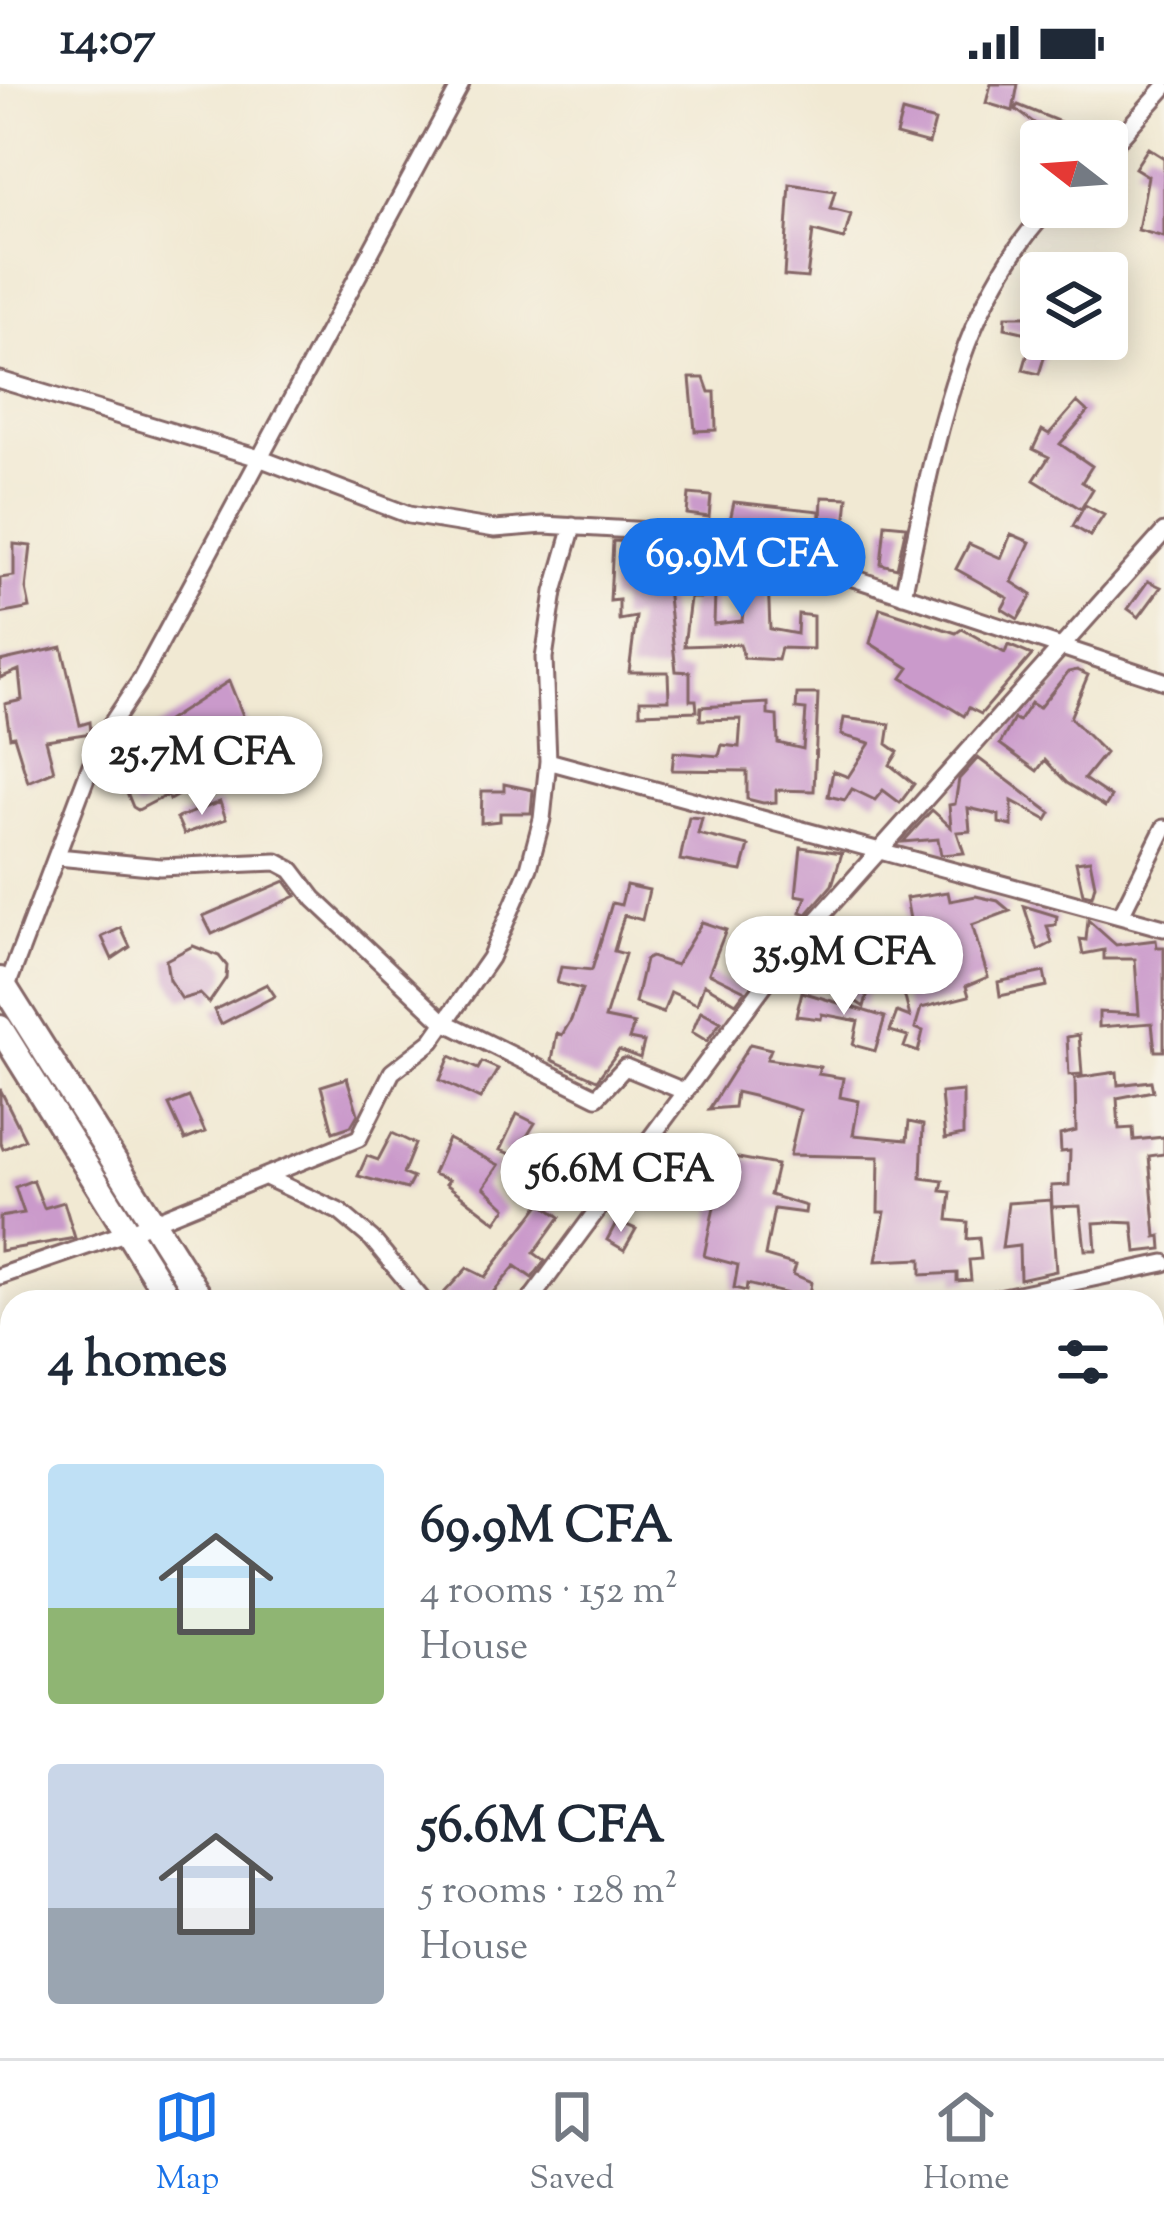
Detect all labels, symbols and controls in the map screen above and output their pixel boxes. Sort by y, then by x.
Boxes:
text: 14:07 [60,10,156,75]
north arrow [1020,120,1128,228]
map controls [1020,120,1128,360]
button: layers [1020,252,1128,360]
pin: 69.9M CFA [605,518,879,620]
text: 69.9M CFA [646,529,838,585]
pin: 25.7M CFA [65,716,339,818]
text: 25.7M CFA [109,727,295,783]
pin: 35.9M CFA [707,916,981,1018]
text: 35.9M CFA [752,927,936,983]
pin: 56.6M CFA [484,1133,758,1235]
text: 56.6M CFA [527,1144,715,1200]
text: 4 homes [48,1326,227,1399]
icon: filters [1050,1329,1116,1395]
text: 69.9M CFA [420,1492,672,1565]
icon: home [144,1512,288,1656]
text: 4 rooms · 152 m² [420,1565,678,1621]
text: House [420,1621,528,1677]
text: 56.6M CFA [420,1792,665,1865]
icon: home [144,1812,288,1956]
text: 5 rooms · 128 m² [420,1865,678,1921]
text: House [420,1921,528,1977]
tab: Map [154,2084,220,2204]
tab: Saved [529,2084,614,2204]
tab: Home [923,2084,1010,2204]

